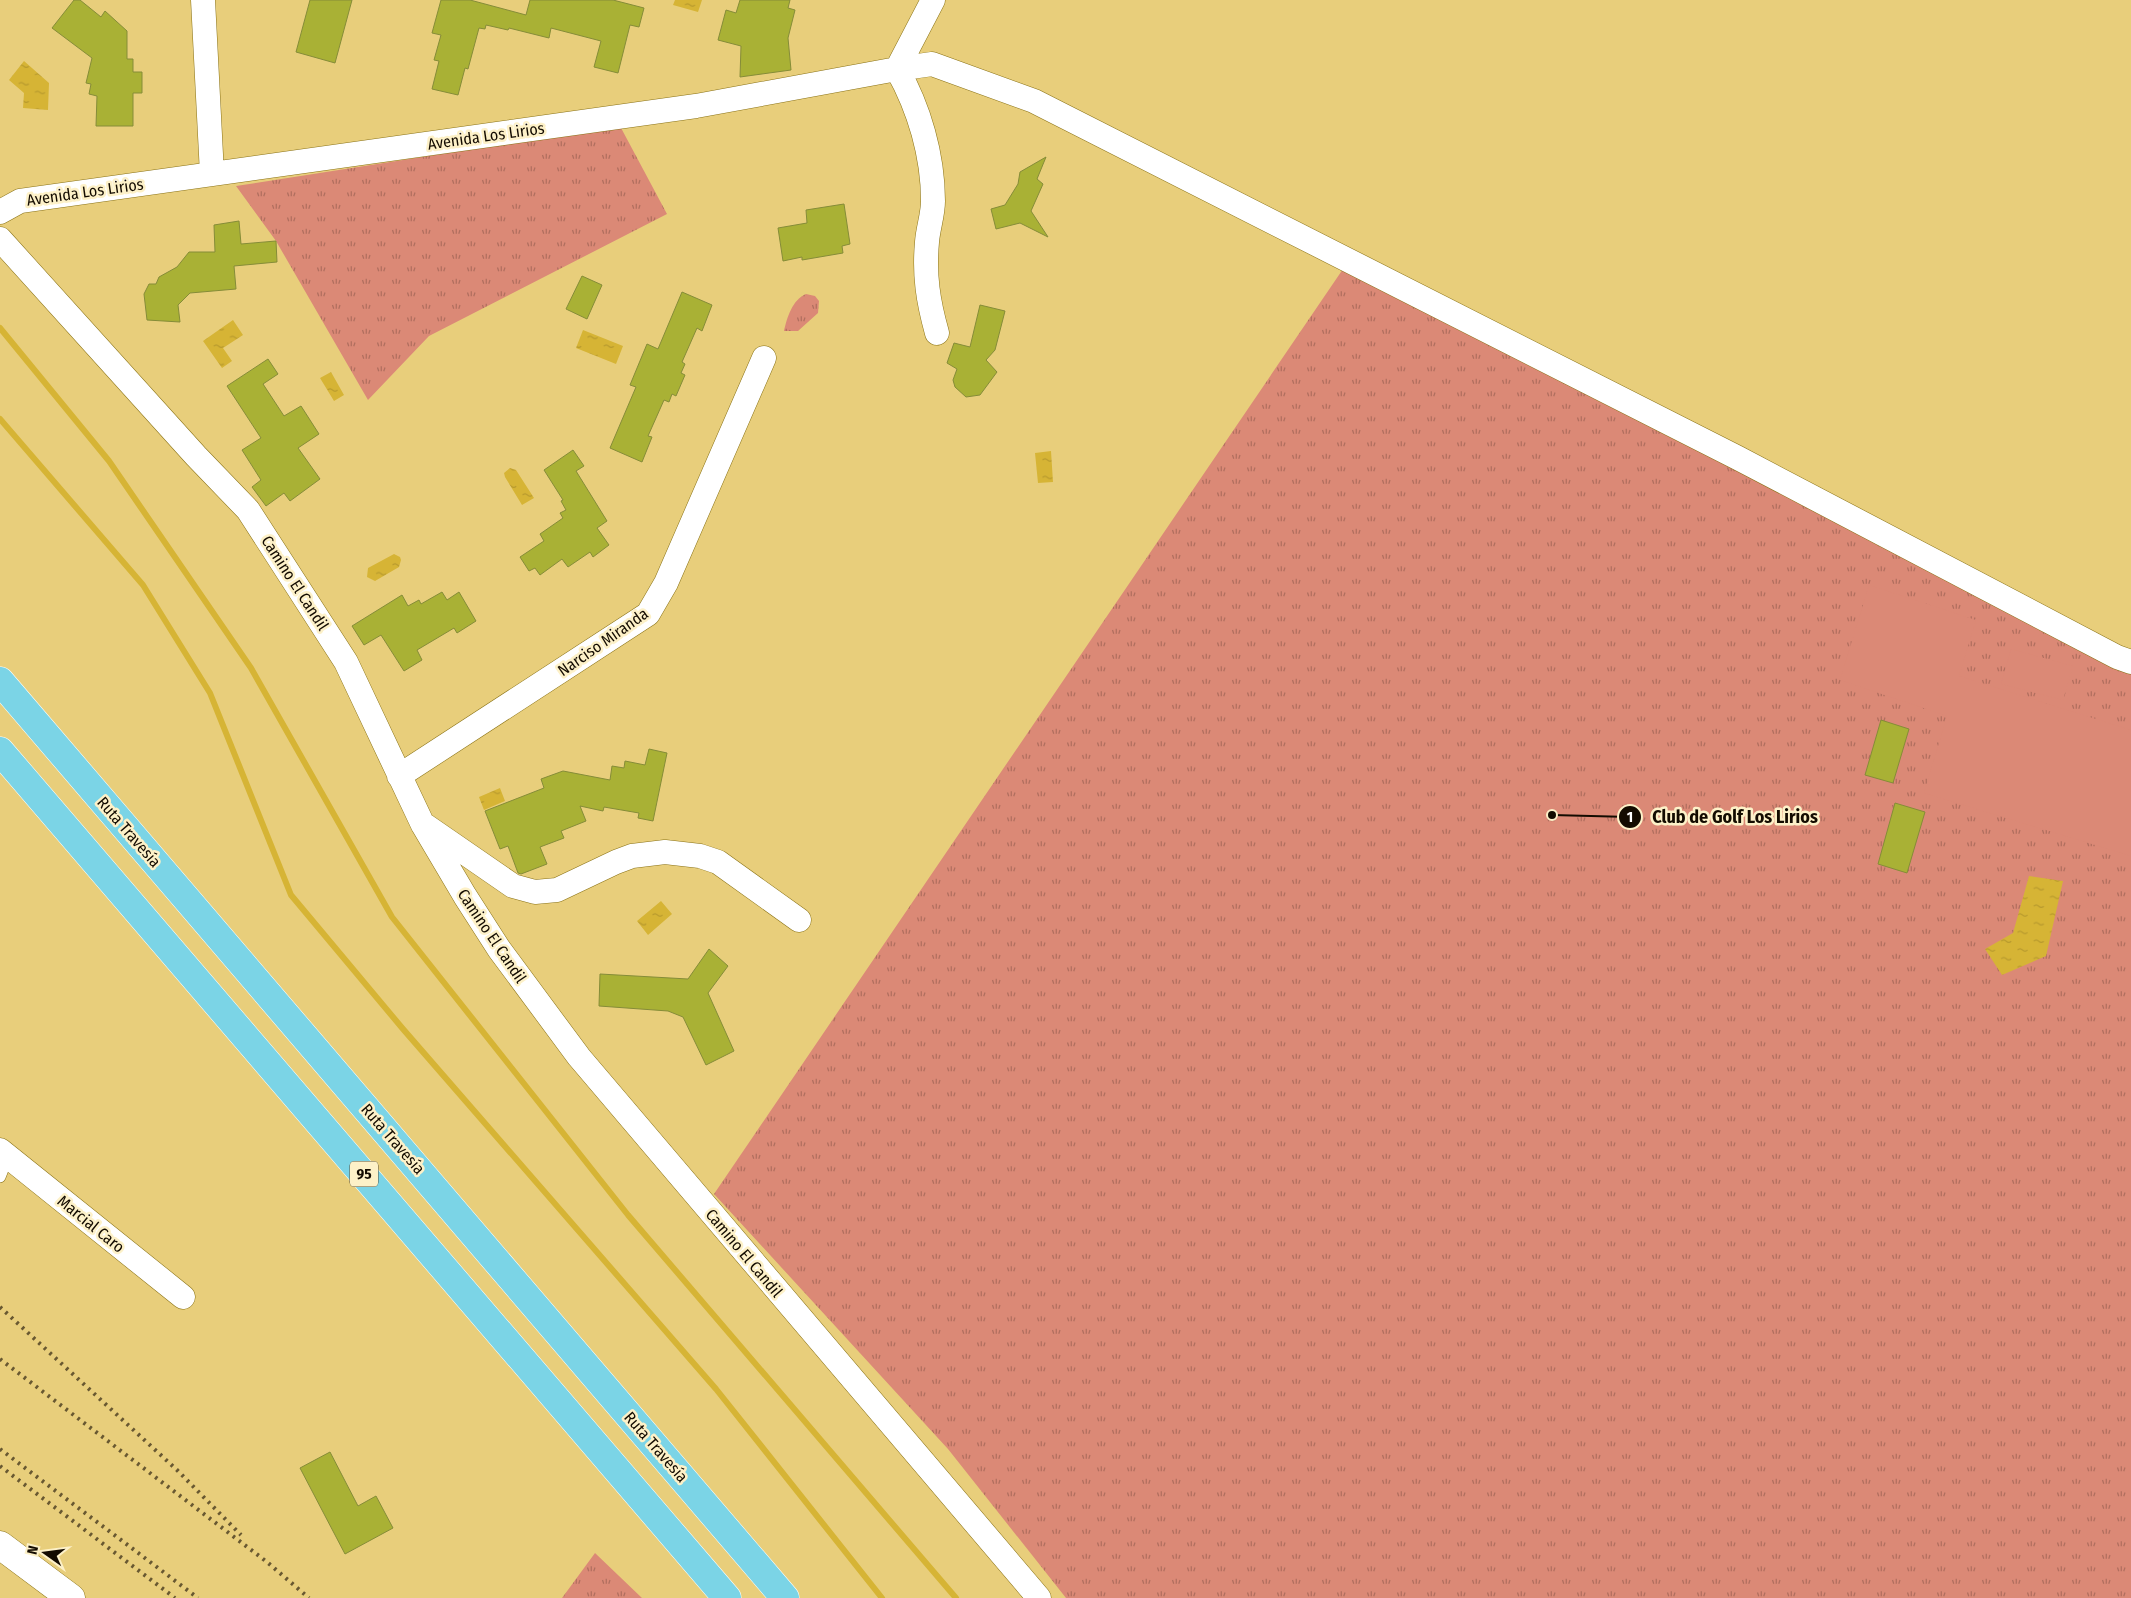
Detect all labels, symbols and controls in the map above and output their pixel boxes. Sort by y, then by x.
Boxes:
street label: Avenida Los Lirios [426,118,546,154]
street label: Avenida Los Lirios [25,174,145,210]
street label: Camino El Candil [257,532,333,634]
street label: Narciso Miranda [554,604,652,680]
street label: Ruta Travesía [93,793,165,871]
callout: Club de Golf Los Lirios [1617,801,1828,834]
text: Club de Golf Los Lirios [1652,806,1818,828]
text: 1 [1627,808,1633,826]
street label: Camino El Candil [454,885,530,987]
street label: Ruta Travesía [357,1100,429,1178]
road number: 95 [350,1162,378,1186]
street label: Marcial Caro [54,1191,128,1257]
street label: Camino El Candil [702,1205,786,1301]
street label: Ruta Travesía [620,1408,692,1486]
north arrow [20,1528,70,1578]
text: N [24,1544,42,1556]

